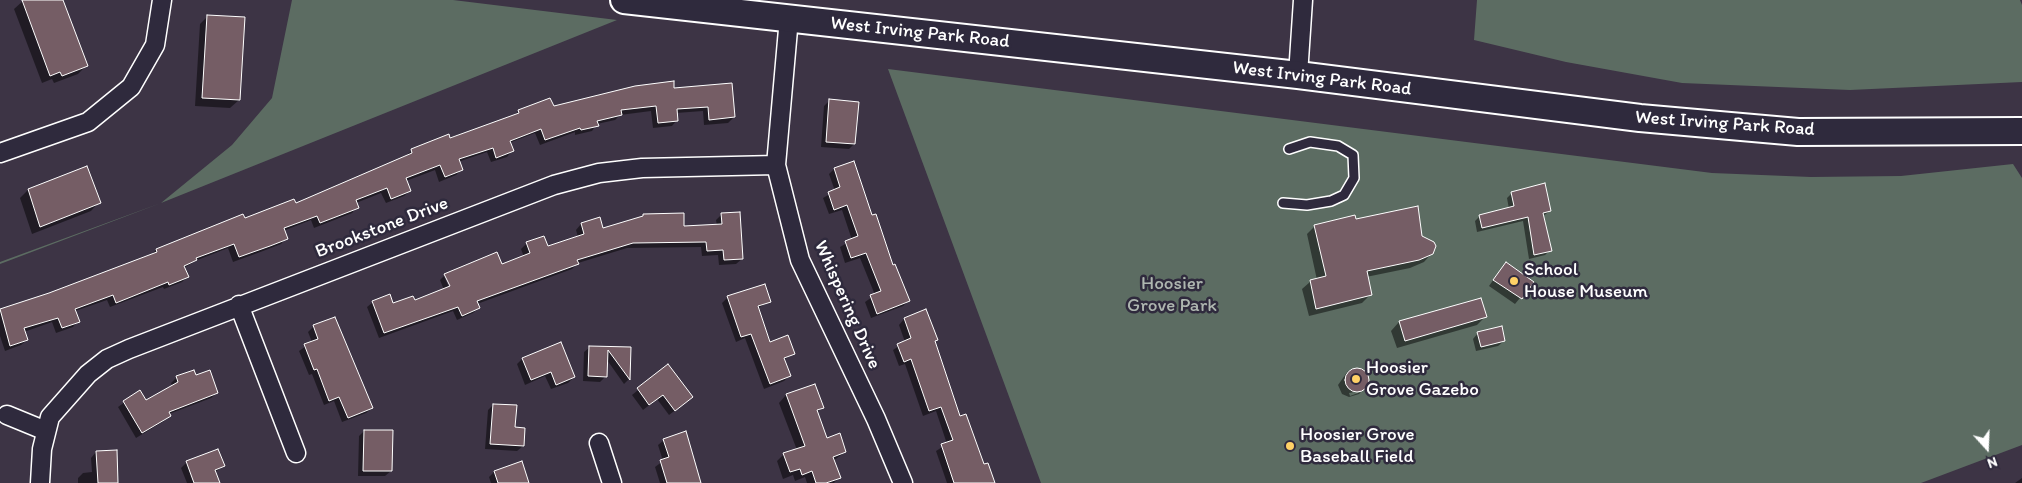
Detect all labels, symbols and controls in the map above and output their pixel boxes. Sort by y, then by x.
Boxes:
street label: West Irving Park Road [829,12,1011,54]
street label: West Irving Park Road [1231,57,1413,101]
street label: West Irving Park Road [1634,106,1816,142]
street label: Brookstone Drive [312,192,452,264]
street label: Whispering Drive [808,237,886,373]
place label: School House Museum [1524,259,1648,303]
park label: Hoosier Grove Park [1127,273,1217,317]
marker: School House Museum [1508,275,1520,287]
place label: Hoosier Grove Gazebo [1366,357,1479,401]
marker: Hoosier Grove Gazebo [1350,373,1362,385]
north arrow [1962,423,2012,473]
place label: Hoosier Grove Baseball Field [1300,424,1415,468]
marker: Hoosier Grove Baseball Field [1284,440,1296,452]
text: N [1985,453,2000,472]

